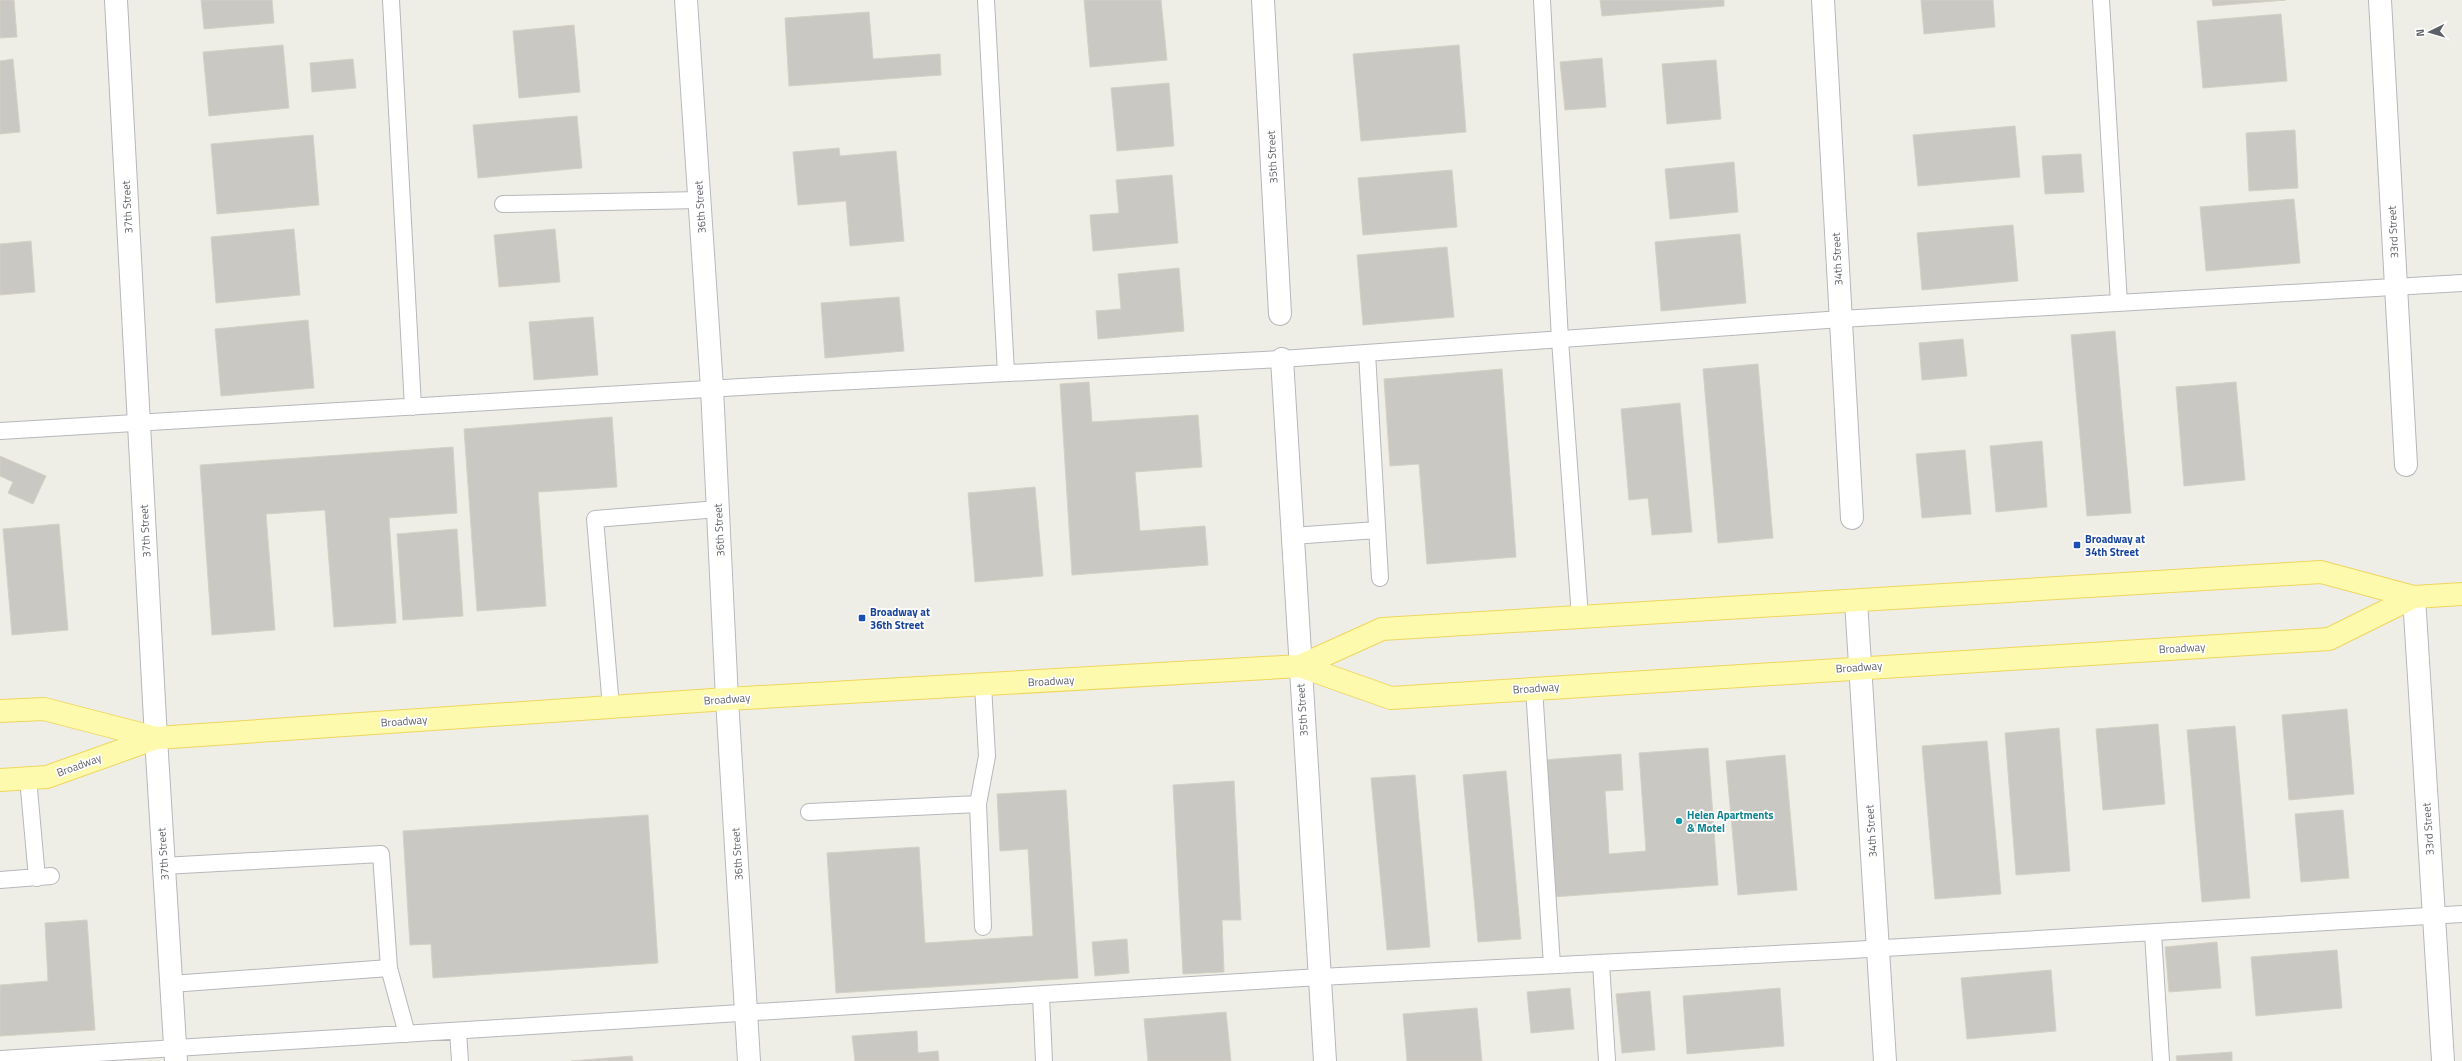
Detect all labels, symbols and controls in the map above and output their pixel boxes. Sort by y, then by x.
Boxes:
north arrow [2410,12,2450,52]
text: N [2412,28,2428,37]
street label: 35th Street [1263,130,1281,184]
street label: 37th Street [118,180,136,234]
street label: 36th Street [690,180,710,234]
street label: 33rd Street [2384,205,2402,259]
street label: 34th Street [1828,232,1846,286]
street label: 36th Street [710,503,728,557]
street label: 37th Street [136,504,154,558]
place label: Broadway at 34th Street [2085,531,2145,560]
marker: Broadway at 34th Street [2072,540,2082,550]
place label: Broadway at 36th Street [870,604,930,633]
marker: Broadway at 36th Street [857,613,867,623]
street label: Broadway [2158,639,2206,657]
street label: Broadway [1835,657,1884,677]
street label: Broadway [1027,672,1075,690]
street label: Broadway [1512,678,1561,698]
street label: 35th Street [1292,683,1312,737]
street label: Broadway [703,689,752,709]
street label: Broadway [380,711,429,731]
street label: Broadway [54,749,104,781]
street label: 33rd Street [2418,802,2438,856]
street label: 34th Street [1861,804,1881,858]
place label: Helen Apartments & Motel [1687,807,1774,836]
marker: Helen Apartments & Motel [1674,816,1684,826]
street label: 37th Street [153,827,173,881]
street label: 36th Street [727,827,747,881]

